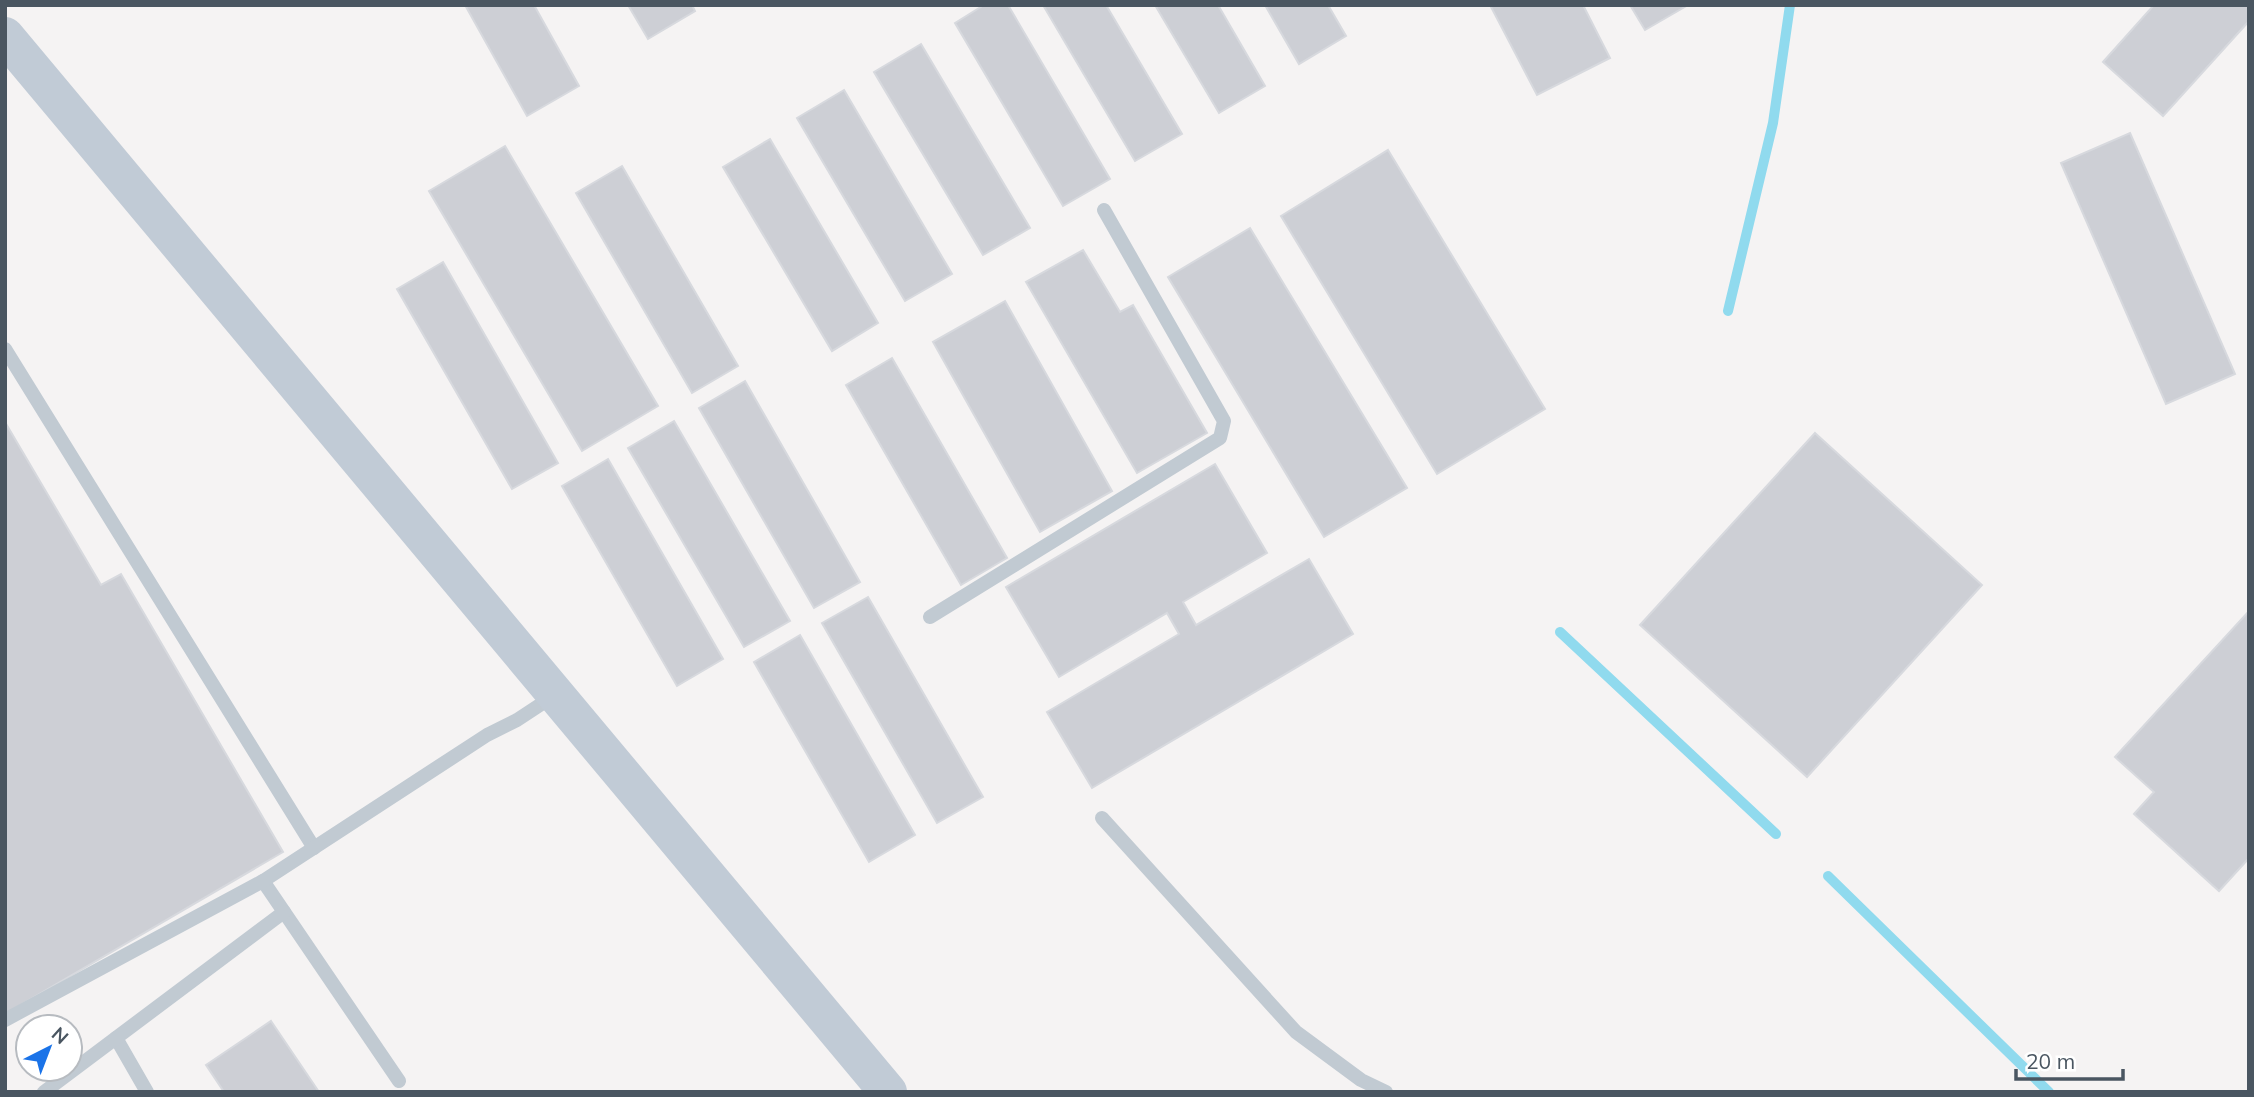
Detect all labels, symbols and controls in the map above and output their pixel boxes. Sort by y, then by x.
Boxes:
north arrow [14,1013,84,1083]
text: N [47,1022,74,1049]
scale bar [2016,1038,2123,1082]
text: 20 m [2026,1048,2075,1074]

